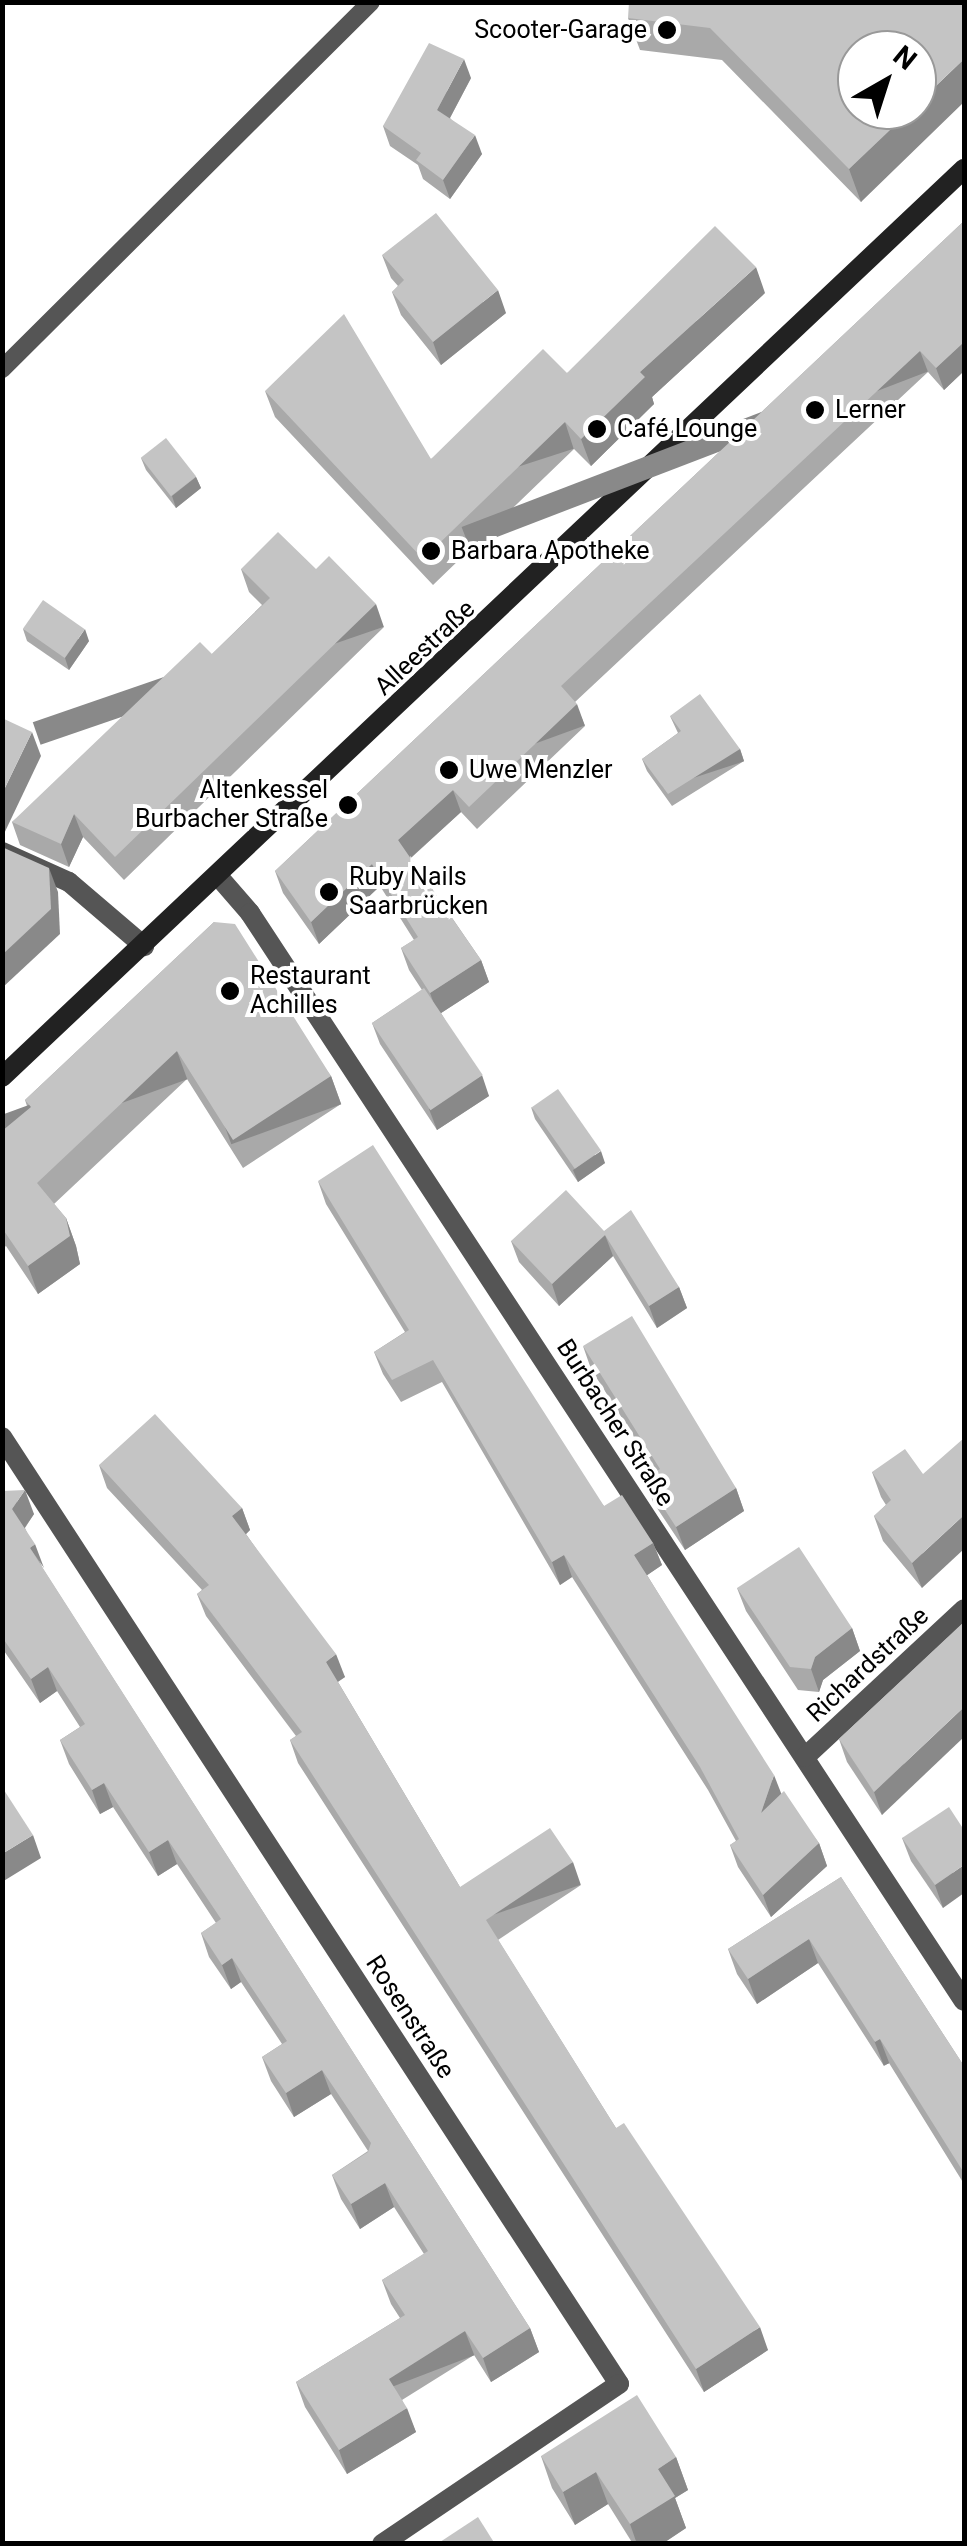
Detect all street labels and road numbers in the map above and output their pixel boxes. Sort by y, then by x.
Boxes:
street label: Alleestraße [369,594,481,702]
street label: Burbacher Straße [550,1334,680,1512]
street label: Richardstraße [801,1601,935,1729]
street label: Rosenstraße [359,1950,461,2084]

